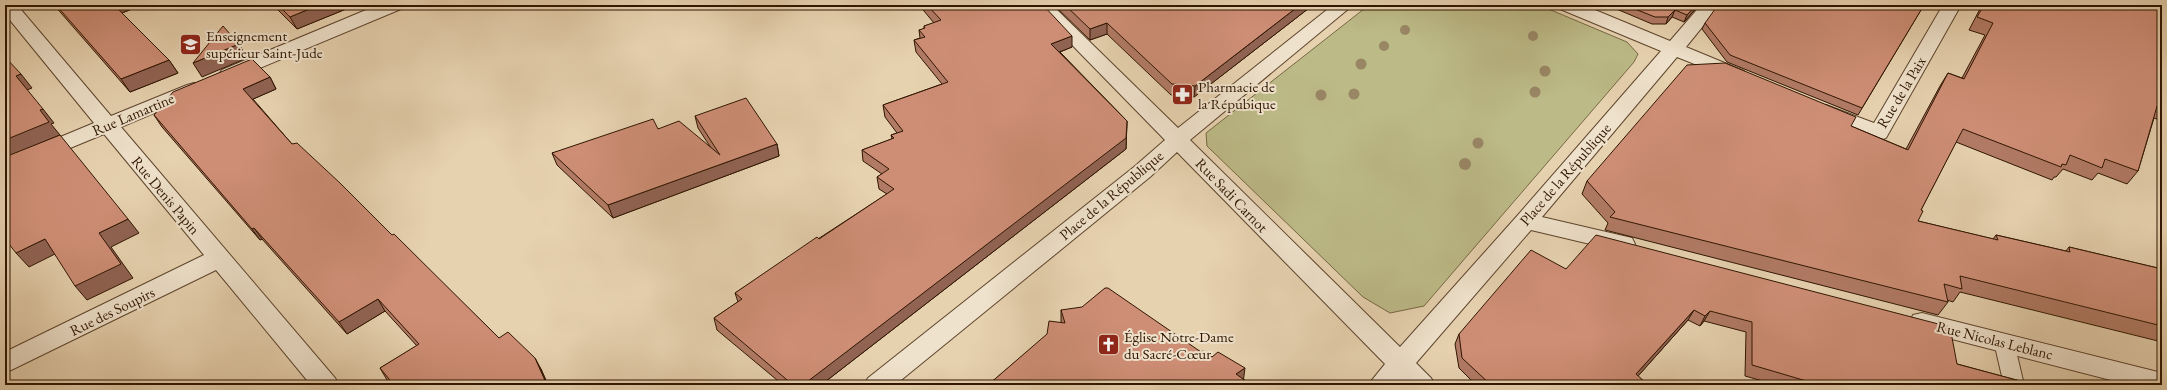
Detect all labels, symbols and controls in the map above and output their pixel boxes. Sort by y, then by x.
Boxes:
place label: Enseignement supérieur Saint-Jude [206,26,323,62]
school or university icon: Enseignement supérieur Saint-Jude [177,31,203,57]
street label: Rue de la Paix [1872,52,1930,131]
place label: Pharmacie de la Répubique [1198,77,1276,113]
pharmacy icon: Pharmacie de la Répubique [1170,82,1196,108]
street label: Rue Lamartine [89,88,177,140]
street label: Place de la République [1515,119,1615,229]
street label: Place de la République [1055,146,1167,244]
street label: Rue Denis Papin [128,152,204,238]
street label: Rue Sadi Carnot [1192,154,1273,236]
street label: Rue des Soupirs [66,282,158,340]
street label: Rue Nicolas Leblanc [1935,316,2055,364]
place label: Église Notre-Dame du Sacré-Cœur [1124,327,1234,363]
church icon: Église Notre-Dame du Sacré-Cœur [1095,332,1121,358]

